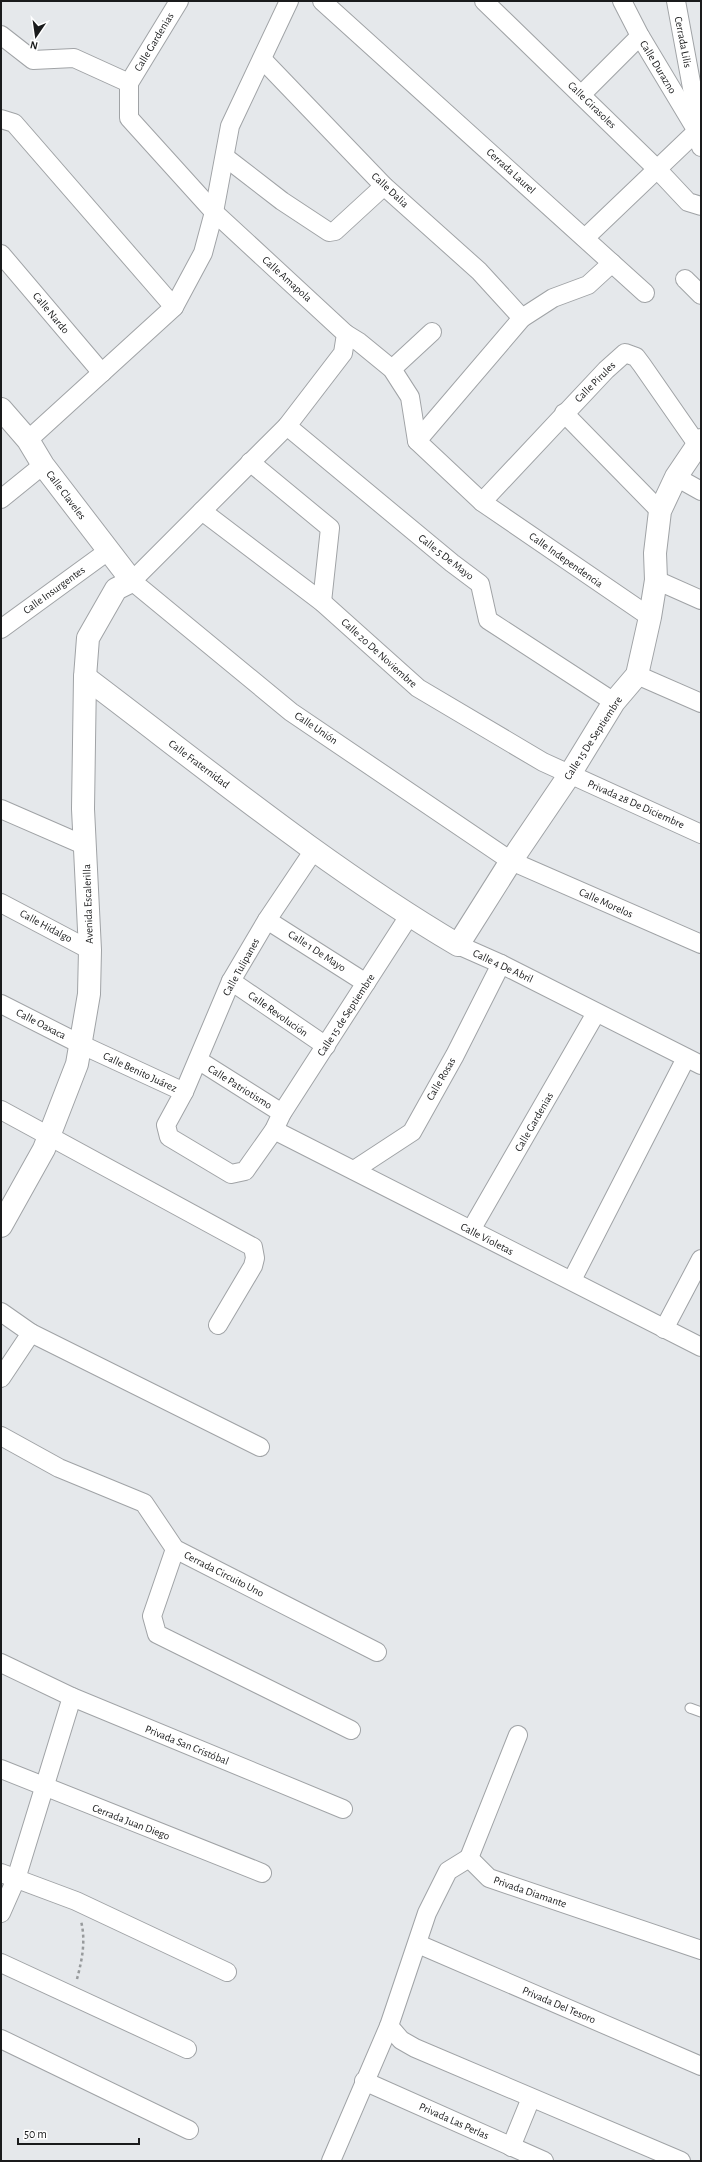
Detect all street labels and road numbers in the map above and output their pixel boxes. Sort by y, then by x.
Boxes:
street label: Calle Gardenias [132,11,176,73]
street label: Cerrada Lilis [673,15,693,69]
street label: Calle Durazno [638,39,678,95]
street label: Calle Girasoles [566,79,618,131]
street label: Cerrada Laurel [484,146,538,196]
street label: Calle Dalia [370,170,410,210]
street label: Calle Amapola [260,254,314,304]
street label: Calle Nardo [31,290,71,336]
street label: Calle Pirules [573,360,617,404]
street label: Calle Claveles [44,469,88,521]
street label: Calle Independencia [527,530,605,590]
street label: Calle 5 De Mayo [416,532,476,582]
street label: Calle Insurgentes [21,564,87,616]
street label: Calle 20 De Noviembre [339,616,419,690]
street label: Calle 15 De Septiembre [562,694,624,782]
street label: Calle Unión [293,710,339,746]
street label: Calle Fraternidad [167,738,232,790]
street label: Privada 28 De Diciembre [586,778,686,830]
street label: Avenida Escalerilla [81,864,95,944]
street label: Calle Morelos [577,886,635,920]
street label: Calle Hidalgo [18,908,74,944]
street label: Calle 1 De Mayo [286,928,348,974]
street label: Calle Tulipanes [221,936,261,998]
street label: Calle 4 De Abril [471,947,535,985]
street label: Calle 15 de Septiembre [315,972,377,1058]
street label: Calle Revolución [246,989,310,1039]
street label: Calle Oaxaca [14,1007,68,1041]
street label: Calle Benito Juárez [101,1050,179,1094]
street label: Calle Rosas [424,1056,458,1102]
street label: Calle Patriotismo [206,1063,274,1111]
street label: Calle Gardenias [513,1091,555,1153]
street label: Calle Violetas [459,1221,515,1257]
street label: Cerrada Circuito Uno [182,1549,266,1599]
street label: Privada San Cristóbal [144,1723,230,1767]
street label: Cerrada Juan Diego [91,1802,171,1842]
street label: Privada Diamante [492,1874,568,1910]
street label: Privada Del Tesoro [521,1985,597,2025]
street label: Privada Las Perlas [417,2101,491,2141]

